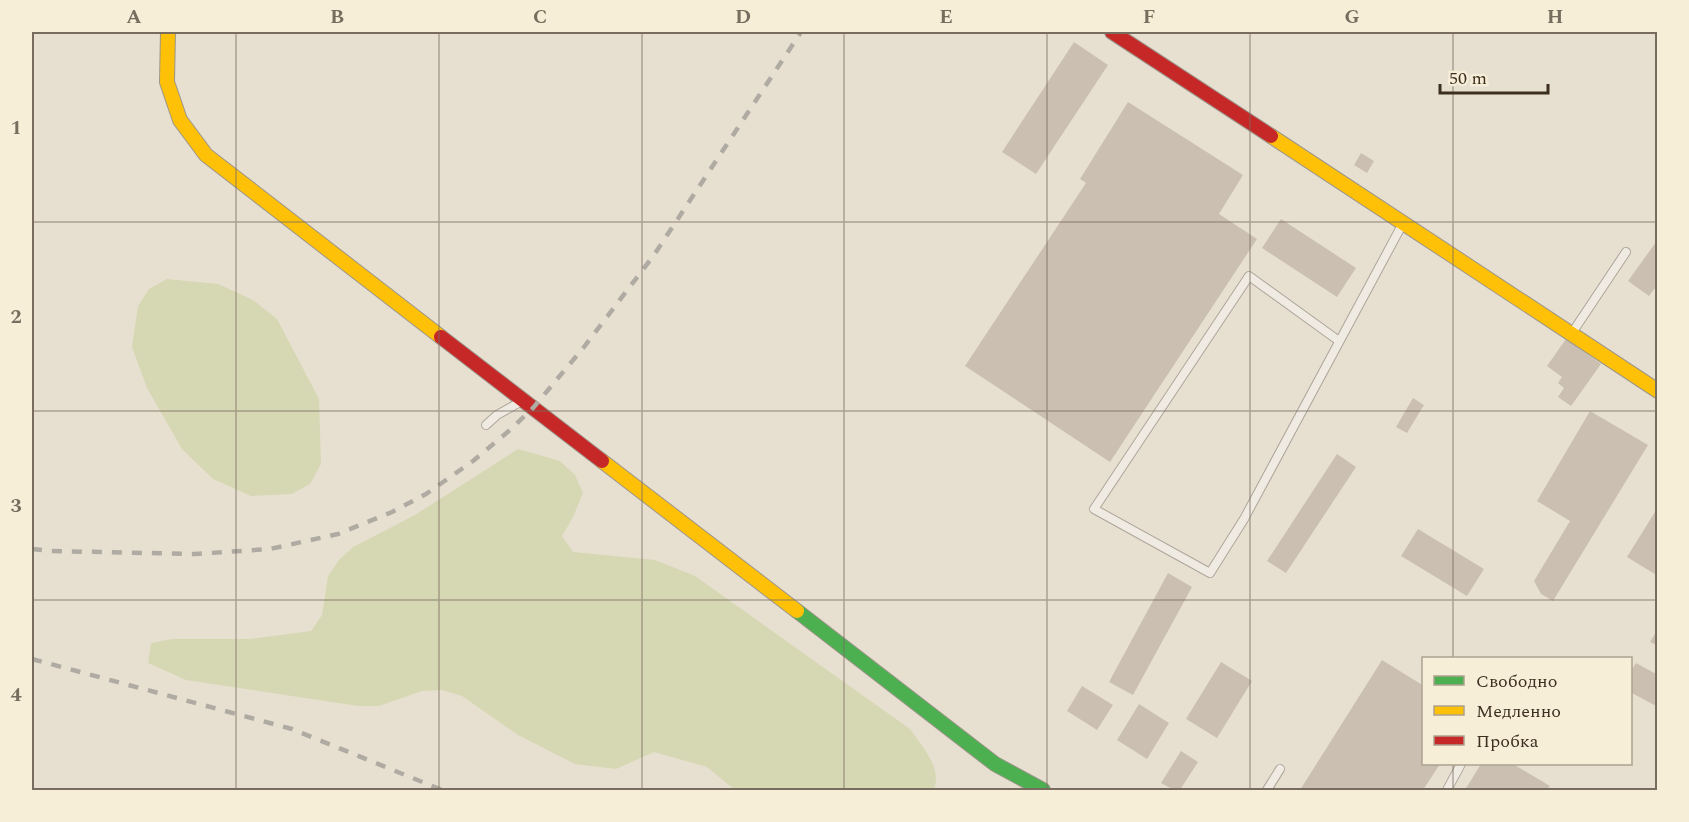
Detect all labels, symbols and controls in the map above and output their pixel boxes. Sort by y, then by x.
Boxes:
text: A [126,2,142,32]
text: B [330,2,344,32]
text: C [533,2,547,32]
text: D [735,2,751,32]
text: E [939,2,953,32]
text: F [1143,2,1155,32]
text: G [1344,2,1360,32]
text: H [1547,2,1563,32]
scale bar [1440,57,1548,95]
text: 50 m [1449,65,1487,92]
text: 1 [10,113,22,143]
text: 2 [10,302,22,332]
text: 3 [10,491,22,521]
legend [1422,657,1632,765]
text: Свободно [1476,668,1557,695]
text: 4 [10,680,22,710]
text: Медленно [1476,698,1561,725]
text: Пробка [1476,728,1539,755]

